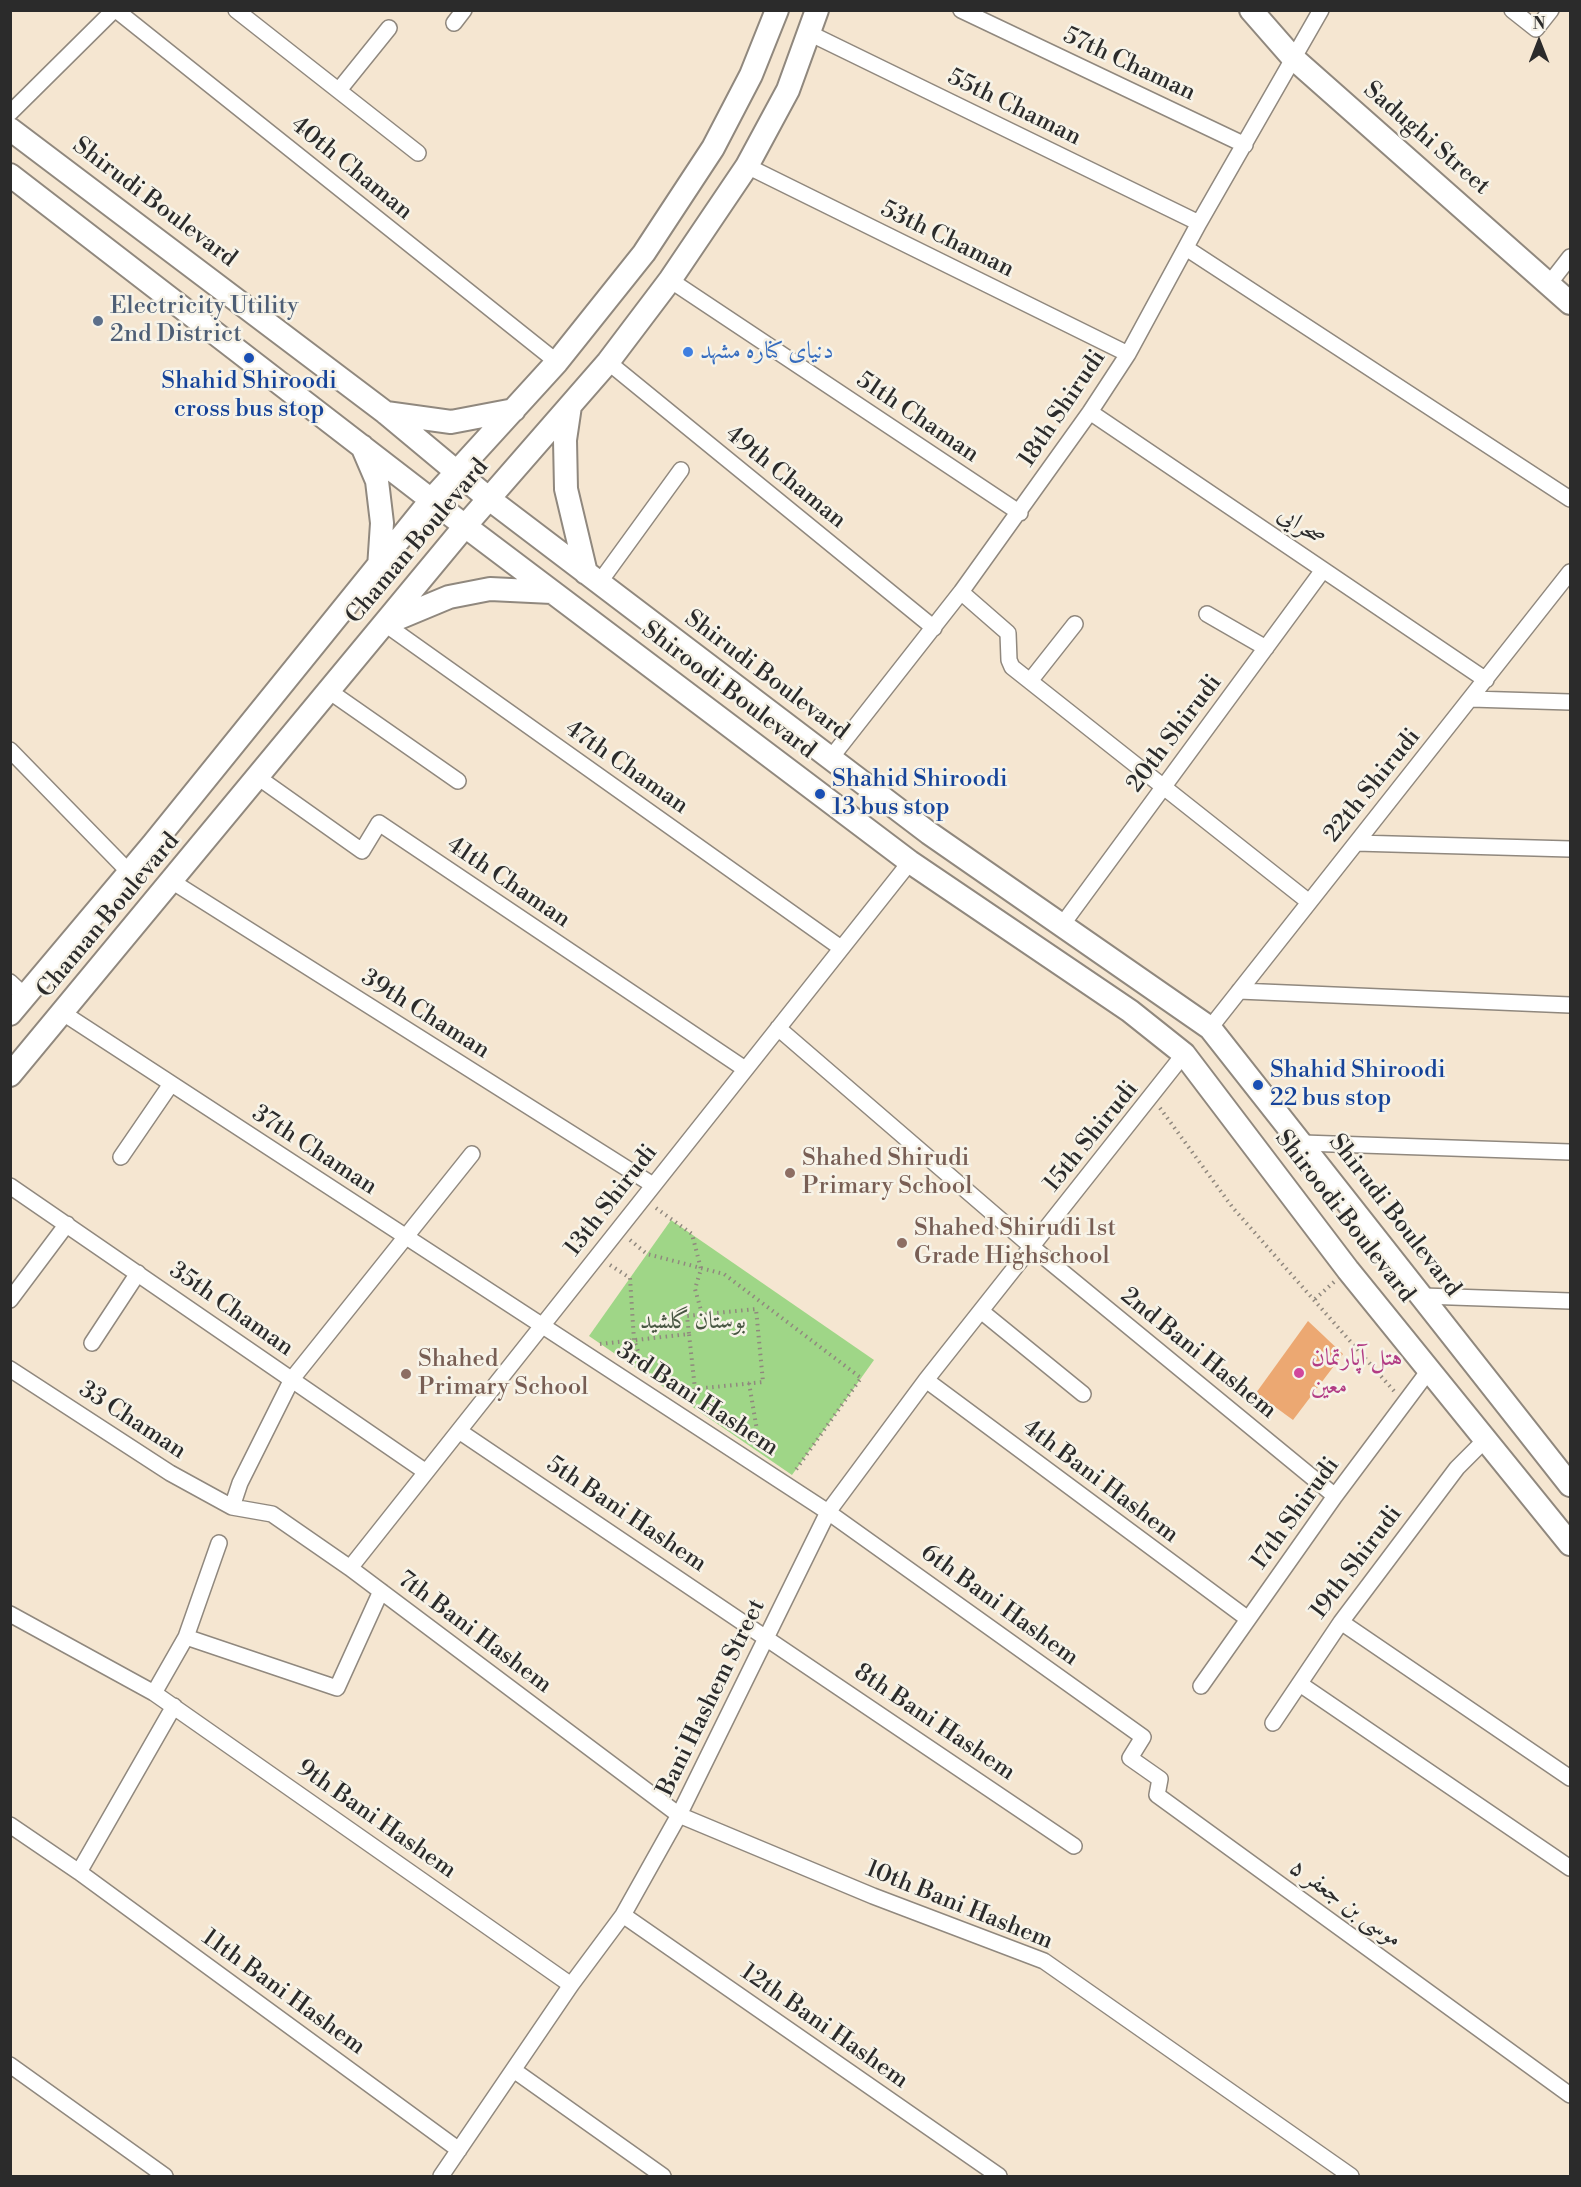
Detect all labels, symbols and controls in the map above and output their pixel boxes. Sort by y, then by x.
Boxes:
north arrow [1509,12,1569,72]
text: N [1533,14,1545,34]
street label: 57th Chaman [1058,22,1200,108]
street label: 55th Chaman [943,63,1085,153]
street label: Sadughi Street [1357,76,1495,202]
street label: 40th Chaman [284,111,418,227]
street label: Shirudi Boulevard [66,132,242,274]
street label: 53th Chaman [876,195,1018,285]
place label: Electricity Utility 2nd District [110,293,299,349]
marker: Electricity Utility 2nd District [91,314,105,328]
place label: دنیای کناره مشهد [700,338,833,366]
marker: دنیای کناره مشهد [681,345,695,359]
street label: 18th Shirudi [1013,345,1113,473]
marker: Shahid Shiroodi cross bus stop [242,351,256,365]
street label: 51th Chaman [850,366,984,470]
place label: Shahid Shiroodi cross bus stop [161,368,337,424]
street label: 49th Chaman [719,420,851,536]
street label: Chaman Boulevard [341,454,495,630]
street label: صحرایی [1271,501,1331,553]
street label: Shirudi Boulevard [678,605,854,747]
street label: Shiroodi Boulevard [635,616,821,766]
street label: 20th Shirudi [1121,669,1229,799]
street label: 47th Chaman [559,715,693,821]
street label: 22th Shirudi [1318,723,1428,849]
place label: Shahid Shiroodi 13 bus stop [832,766,1008,822]
marker: Shahid Shiroodi 13 bus stop [813,787,827,801]
street label: Chaman Boulevard [32,828,186,1004]
street label: 41th Chaman [441,831,575,935]
street label: 39th Chaman [355,964,495,1066]
place label: Shahid Shiroodi 22 bus stop [1270,1057,1446,1113]
street label: 15th Shirudi [1039,1076,1145,1198]
marker: Shahid Shiroodi 22 bus stop [1251,1078,1265,1092]
street label: 37th Chaman [246,1100,382,1202]
street label: Shiroodi Boulevard [1268,1125,1420,1309]
street label: Shirudi Boulevard [1322,1129,1466,1303]
street label: 13th Shirudi [559,1139,665,1263]
place label: Shahed Shirudi Primary School [802,1145,972,1201]
marker: Shahed Shirudi Primary School [783,1166,797,1180]
place label: Shahed Shirudi 1st Grade Highschool [914,1215,1116,1271]
marker: Shahed Shirudi 1st Grade Highschool [895,1236,909,1250]
street label: 35th Chaman [163,1257,299,1363]
street label: 2nd Bani Hashem [1114,1282,1282,1426]
park label: بوستان گلشید [640,1308,746,1336]
street label: 3rd Bani Hashem [611,1337,783,1463]
place label: هتل آپارتمان معین [1311,1345,1403,1401]
place label: Shahed Primary School [418,1346,588,1402]
marker: هتل آپارتمان معین [1292,1366,1306,1380]
marker: Shahed Primary School [399,1367,413,1381]
street label: 33 Chaman [73,1376,191,1466]
street label: 4th Bani Hashem [1016,1414,1184,1550]
street label: 5th Bani Hashem [541,1451,711,1579]
street label: 17th Shirudi [1246,1452,1346,1576]
street label: 19th Shirudi [1305,1501,1409,1625]
street label: 6th Bani Hashem [914,1539,1084,1673]
street label: 7th Bani Hashem [391,1566,557,1700]
street label: Bani Hashem Street [652,1595,772,1801]
street label: 8th Bani Hashem [848,1658,1020,1788]
street label: 9th Bani Hashem [291,1754,461,1886]
street label: موسی بن جعفر ۵ [1283,1854,1407,1954]
street label: 10th Bani Hashem [861,1855,1057,1957]
street label: 11th Bani Hashem [196,1924,370,2062]
street label: 12th Bani Hashem [735,1958,913,2096]

